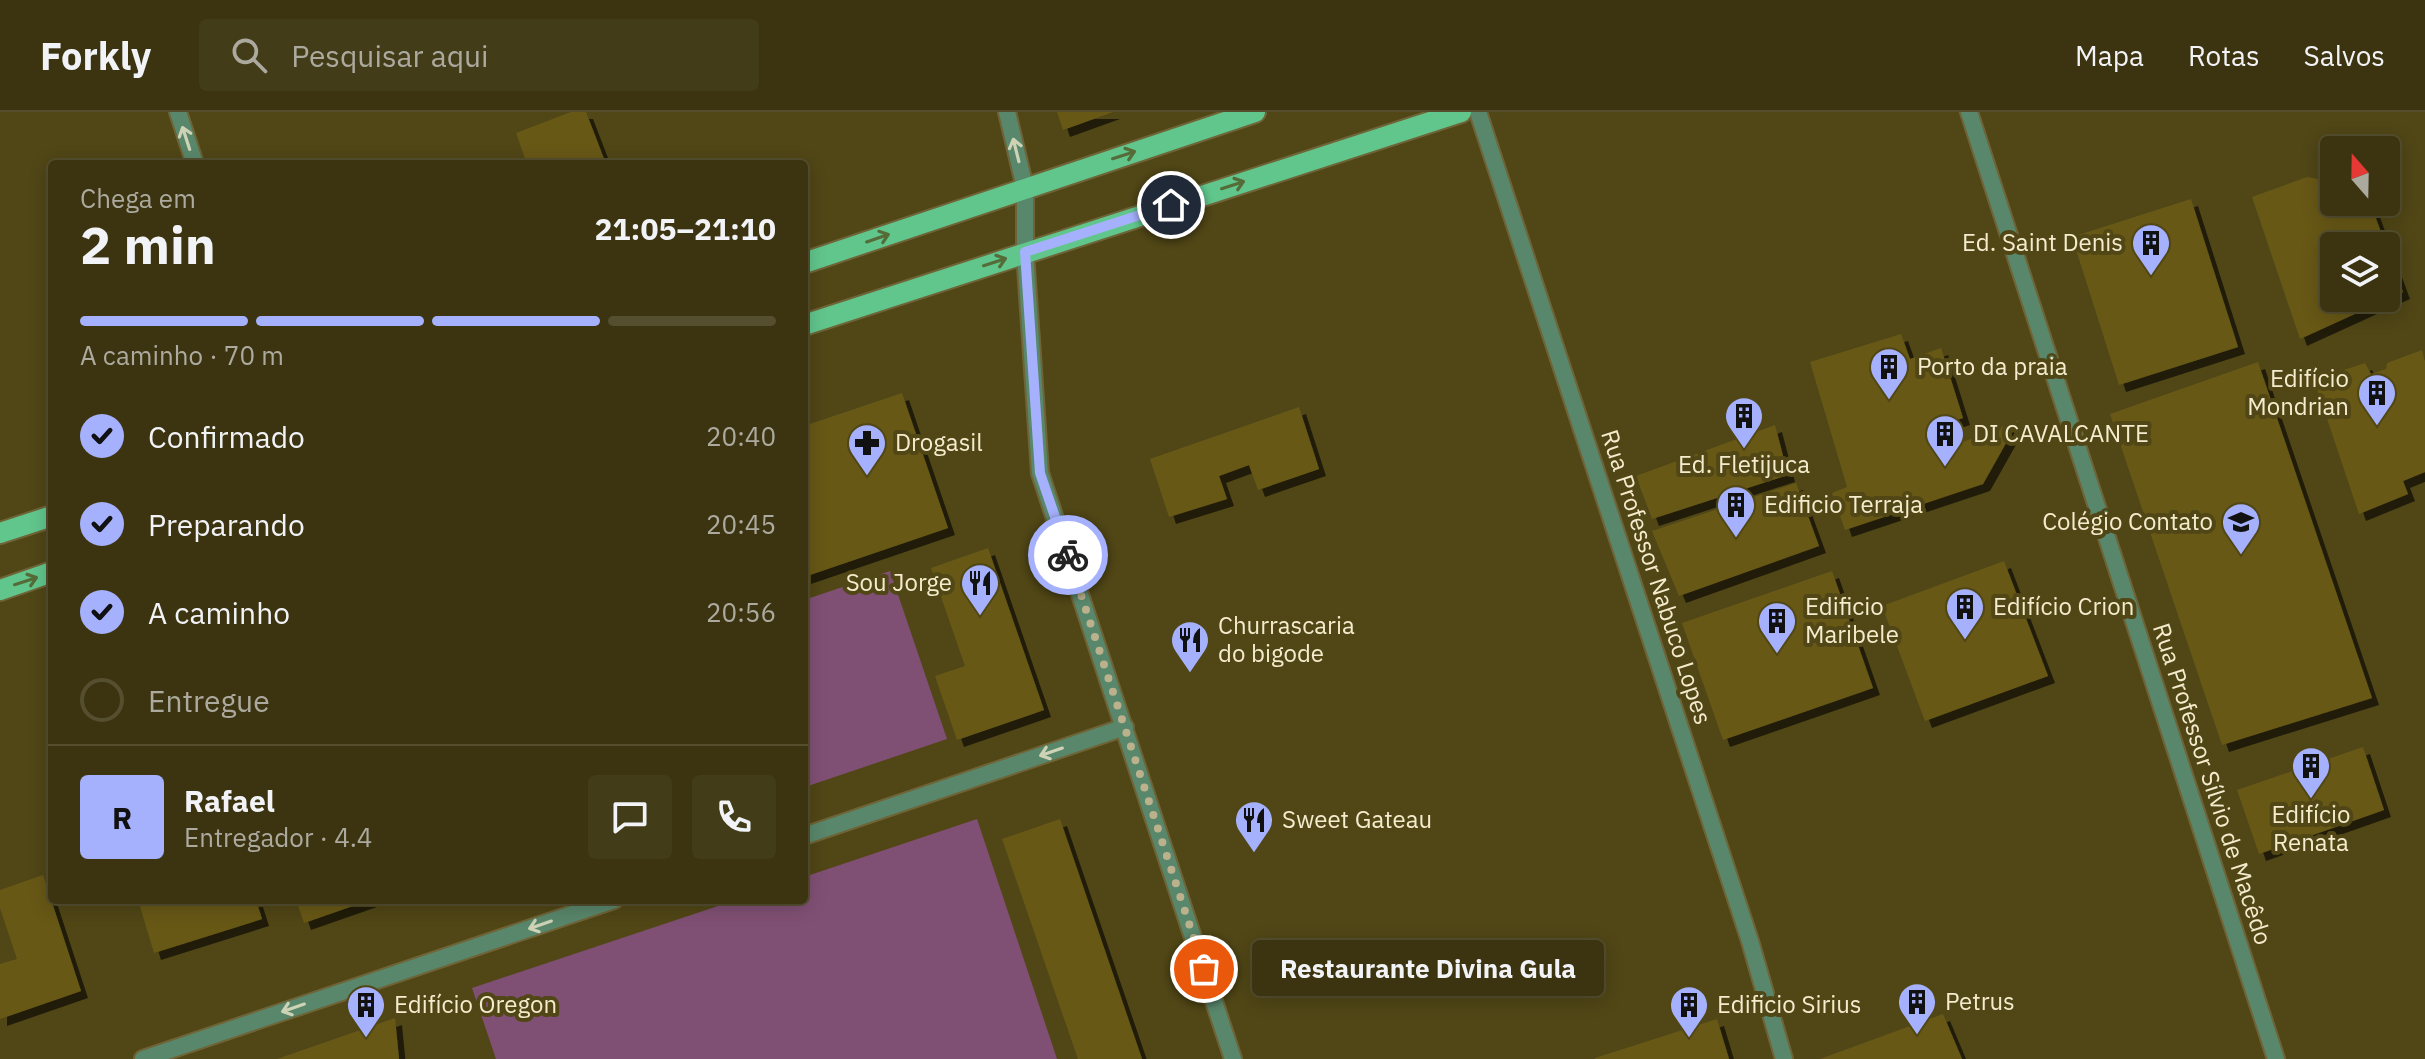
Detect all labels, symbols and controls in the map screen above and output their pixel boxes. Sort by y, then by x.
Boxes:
search box [199,19,759,91]
text: Forkly [40,31,151,80]
icon: search [227,33,271,77]
text: Pesquisar aqui [291,36,489,75]
text: Mapa [2075,37,2144,74]
text: Rotas [2188,37,2260,74]
text: Salvos [2304,37,2385,74]
one-way arrow [178,126,193,151]
north arrow [2320,136,2400,216]
map controls [2320,136,2400,312]
one-way arrow [1008,137,1023,163]
one-way arrow [1111,147,1137,162]
pin [1137,171,1205,239]
one-way arrow [1220,177,1245,192]
text: Chega em [80,181,196,215]
icon: home [1149,183,1193,227]
text: 21:05–21:10 [595,209,776,248]
text: 2 min [80,211,216,278]
building icon: Ed. Saint Denis [2130,222,2172,277]
place label: Ed. Saint Denis [1962,226,2123,258]
one-way arrow [865,229,890,244]
button: layers [2320,232,2400,312]
one-way arrow [982,254,1007,269]
text: A caminho · 70 m [80,338,284,372]
building icon: Porto da praia [1868,346,1910,401]
place label: Porto da praia [1917,350,2068,382]
place label: Edifício Mondrian [2247,362,2349,422]
building icon: Edifício Mondrian [2356,372,2398,427]
building icon: Ed. Fletijuca [1723,395,1765,450]
building icon: DI CAVALCANTE [1924,413,1966,468]
icon: check [80,414,124,458]
text: Confirmado [148,417,305,456]
place label: DI CAVALCANTE [1973,417,2149,449]
text: 20:40 [706,419,776,453]
pharmacy icon: Drogasil [846,422,888,477]
street label: Rua Professor Nabuco Lopes [1594,425,1720,728]
place label: Drogasil [895,426,983,458]
place label: Ed. Fletijuca [1678,448,1810,480]
building icon: Edificio Terraja [1715,484,1757,539]
place label: Edificio Terraja [1764,488,1923,520]
school or university icon: Colégio Contato [2220,501,2262,556]
icon: check [80,502,124,546]
text: Preparando [148,505,305,544]
place label: Colégio Contato [2042,505,2213,537]
text: 20:45 [706,507,776,541]
courier [1028,515,1108,595]
icon: bike [1046,533,1090,577]
restaurant icon: Sou Jorge [959,562,1001,617]
place label: Sou Jorge [846,566,952,598]
one-way arrow [13,573,38,587]
building icon: Edifício Crion [1944,586,1986,641]
icon: check [80,590,124,634]
place label: Edificio Maribele [1805,590,1899,650]
place label: Edifício Crion [1993,590,2134,622]
text: A caminho [148,593,290,632]
text: 20:56 [706,595,776,629]
building icon: Edificio Maribele [1756,600,1798,655]
place label: Churrascaria do bigode [1218,609,1355,669]
restaurant icon: Churrascaria do bigode [1169,619,1211,674]
street label: Rua Professor Sílvio de Macêdo [2146,619,2280,949]
text: Entregue [148,681,270,720]
building icon: Edifício Renata [2290,745,2332,800]
one-way arrow [1039,746,1064,761]
button: chat [588,775,672,859]
button: phone [692,775,776,859]
text: Rafael [184,781,275,820]
text: R [112,798,132,837]
place label: Edifício Renata [2272,798,2350,858]
restaurant icon: Sweet Gateau [1233,799,1275,854]
place label: Sweet Gateau [1282,803,1432,835]
text: Entregador · 4.4 [184,820,372,854]
one-way arrow [527,918,552,933]
pin [1170,935,1238,1003]
callout: Restaurante Divina Gula [1252,941,1604,997]
icon: bag [1182,947,1226,991]
text: Restaurante Divina Gula [1280,951,1576,985]
building icon: Petrus [1896,981,1938,1036]
building icon: Edifício Oregon [345,984,387,1039]
building icon: Edificio Sirius [1668,984,1710,1039]
place label: Petrus [1945,985,2015,1017]
place label: Edifício Oregon [394,988,557,1020]
place label: Edificio Sirius [1717,988,1862,1020]
one-way arrow [281,1002,306,1017]

